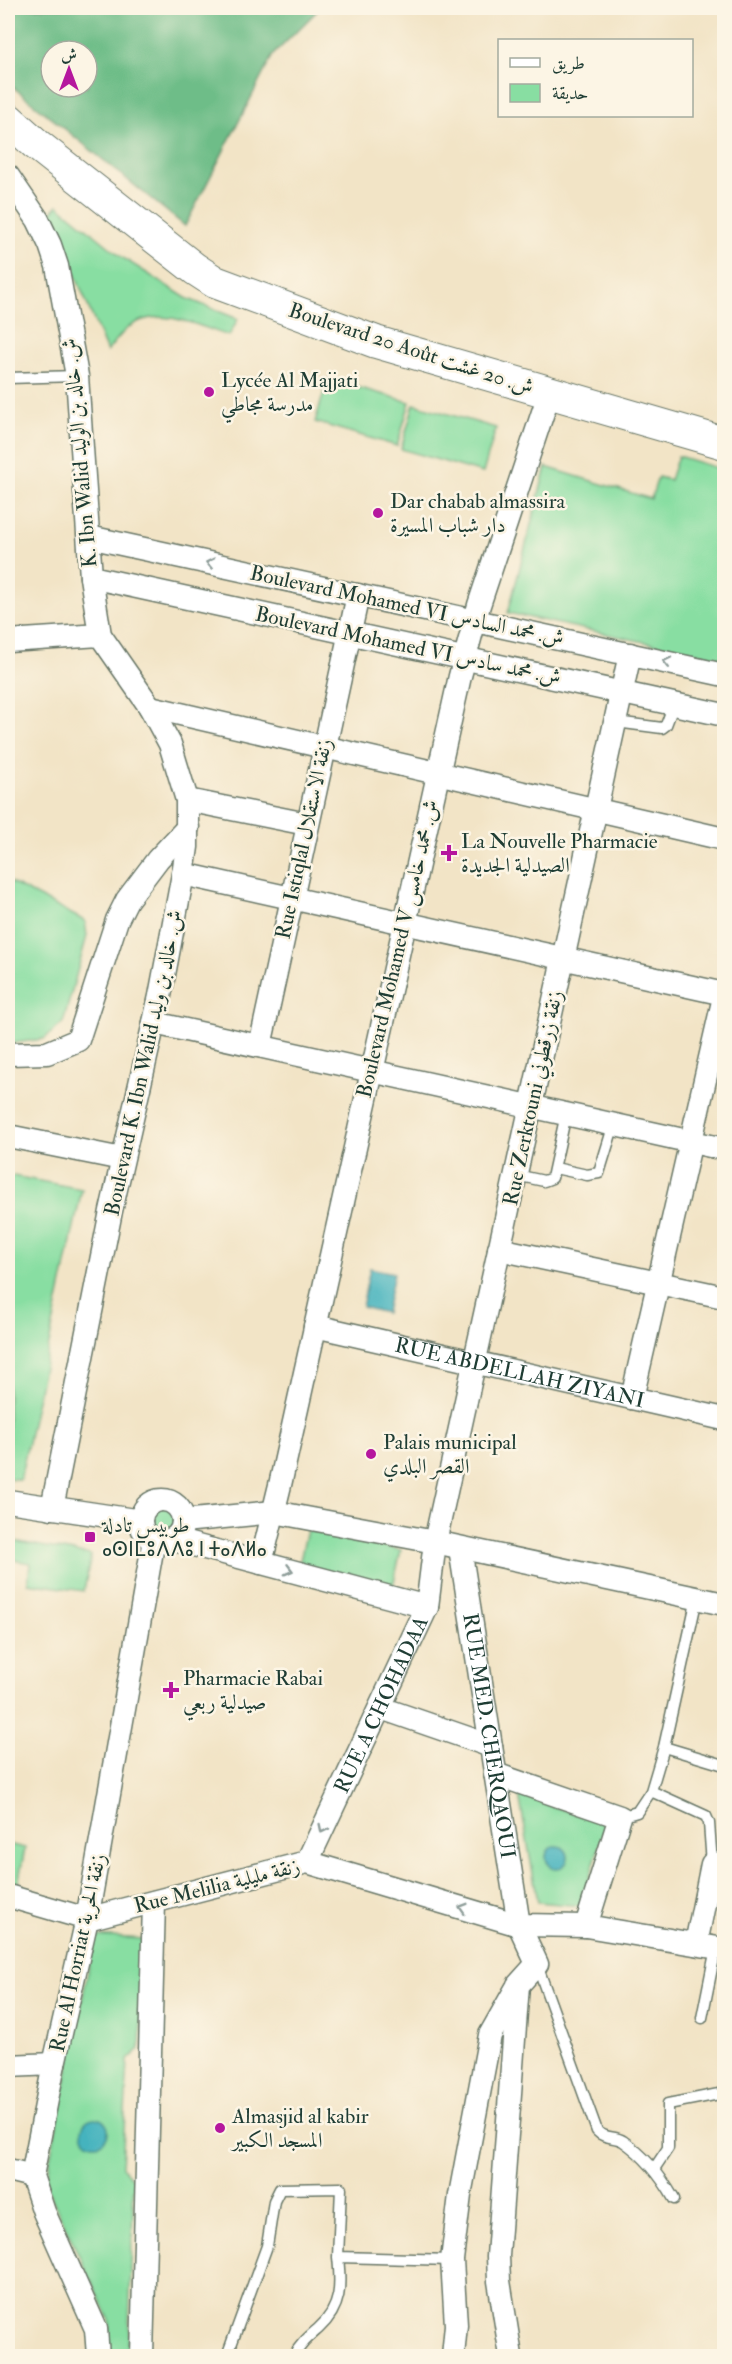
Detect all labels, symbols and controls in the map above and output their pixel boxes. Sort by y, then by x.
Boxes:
north arrow [39,39,99,99]
legend [498,39,693,117]
text: ش [61,45,77,65]
text: طريق [552,52,585,75]
text: حديقة [552,82,588,105]
street label: Boulevard 20 Août ش. 20 غشت [285,297,537,401]
street label: K. Ibn Walid ش. خالد بن الوليد [57,337,103,569]
place label: Lycée Al Majjati مدرسة مجاطي [221,367,359,424]
marker: Lycée Al Majjati مدرسة مجاطي [202,385,216,399]
place label: Dar chabab almassira دار شباب المسيرة [390,488,566,539]
marker: Dar chabab almassira دار شباب المسيرة [371,506,385,520]
one-way arrow [205,557,215,570]
street label: Boulevard Mohamed VI ش. محمد السادس [248,560,566,652]
street label: Boulevard Mohamed VI ش. محمد سادس [253,600,563,692]
one-way arrow [663,657,673,670]
street label: Rue Istiqlal زنقة الاستقلال [270,736,338,942]
street label: Boulevard Mohamed V ش. محمد خامس [351,798,445,1100]
place label: La Nouvelle Pharmacie الصيدلية الجديدة [461,828,658,879]
marker: La Nouvelle Pharmacie الصيدلية الجديدة [442,846,456,860]
street label: Boulevard K. Ibn Walid ش. خالد بن وليد [98,908,190,1218]
street label: Rue Zerktouni زنقة زرقطوني [497,988,572,1209]
street label: RUE ABDELLAH ZIYANI [392,1331,647,1414]
place label: Palais municipal القصر البلدي [383,1429,517,1482]
marker: Palais municipal القصر البلدي [364,1447,378,1461]
place label: طوبيس تادلة ⴰⵙⵏⵎⵓⴷⴷⵓ ⵏ ⵜⴰⴷⵍⴰ [101,1512,267,1563]
marker: طوبيس تادلة ⴰⵙⵏⵎⵓⴷⴷⵓ ⵏ ⵜⴰⴷⵍⴰ [83,1530,97,1544]
one-way arrow [284,1563,294,1576]
street label: RUE MED. CHERQAOUI [457,1611,522,1860]
street label: RUE A CHOHADAA [328,1612,434,1798]
place label: Pharmacie Rabai صيدلية ربعي [183,1665,323,1721]
marker: Pharmacie Rabai صيدلية ربعي [164,1683,178,1697]
one-way arrow [318,1822,330,1833]
street label: Rue Al Horriat زنقة الحرية [44,1851,112,2055]
street label: Rue Melilia زنقة مليلية [131,1852,303,1920]
one-way arrow [458,1903,469,1915]
place label: Almasjid al kabir المسجد الكبير [230,2103,369,2154]
marker: Almasjid al kabir المسجد الكبير [213,2121,227,2135]

